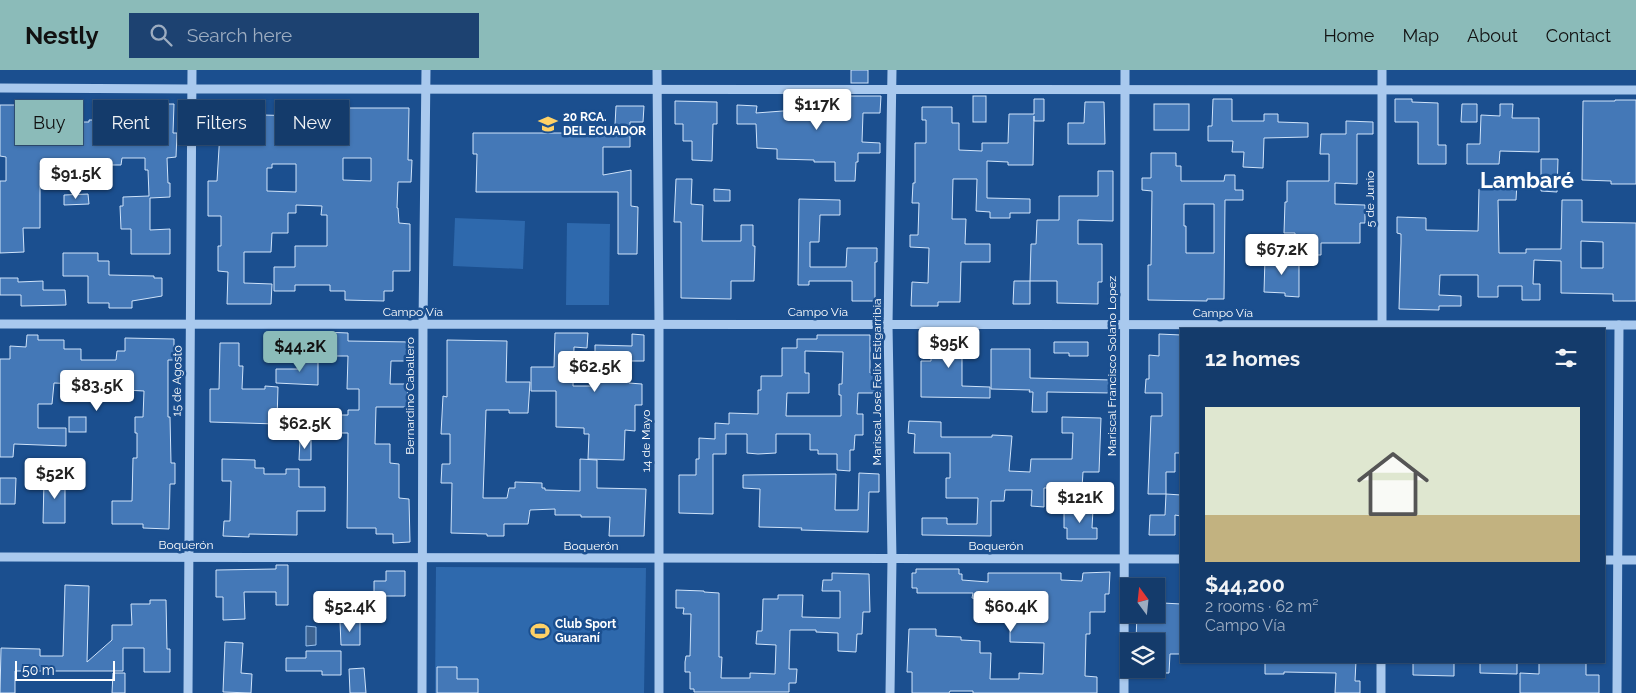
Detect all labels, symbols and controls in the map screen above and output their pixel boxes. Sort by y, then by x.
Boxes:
search box [129,13,479,58]
text: Nestly [25,21,99,50]
icon: search [147,21,175,49]
text: Search here [187,24,292,46]
text: Home [1323,25,1374,46]
text: Map [1402,25,1439,46]
text: About [1467,25,1518,46]
text: Contact [1546,25,1611,46]
pin: $117K [782,88,852,131]
text: $117K [794,95,840,114]
chip: Buy [15,100,83,145]
chip: Rent [93,100,168,145]
chip: Filters [178,100,265,145]
chip: New [275,100,349,145]
place label: 20 RCA. DEL ECUADOR [563,110,646,138]
school or university icon: 20 RCA. DEL ECUADOR [537,113,559,135]
pin: $91.5K [35,158,117,200]
text: $91.5K [51,164,101,183]
district label: Lambaré [1480,167,1574,193]
street label: 5 de Junio [1363,171,1377,227]
pin: $67.2K [1241,234,1323,276]
text: $67.2K [1256,240,1308,259]
street label: Mariscal Francisco Solano Lopez [1105,276,1119,456]
street label: Mariscal Jose Felix Estigarribia [870,298,884,466]
street label: Campo Vía [383,305,443,319]
street label: Campo Vía [788,305,848,319]
street label: Campo Vía [1193,306,1253,320]
pin: $95K [919,326,979,369]
pin: $44.2K [259,330,341,373]
text: $95K [929,333,969,352]
text: $44.2K [274,337,326,356]
street label: Bernardino Caballero [403,337,417,455]
icon: filters [1552,344,1580,372]
street label: 15 de Agosto [169,345,185,417]
text: 12 homes [1205,346,1300,371]
pin: $62.5K [554,350,636,393]
text: $62.5K [569,357,621,376]
pin: $83.5K [56,370,138,412]
text: $83.5K [71,376,123,395]
pin: $62.5K [264,408,346,450]
street label: 14 de Mayo [639,410,653,472]
text: $62.5K [279,414,331,433]
icon: home [1348,439,1438,529]
pin: $52K [25,458,85,500]
text: $52K [36,464,74,483]
pin: $121K [1045,482,1115,524]
text: $121K [1057,488,1103,507]
street label: Boquerón [159,538,213,552]
street label: Boquerón [564,539,618,553]
street label: Boquerón [969,539,1023,553]
text: $44,200 [1205,572,1285,597]
north arrow [1120,578,1165,622]
map controls [1120,578,1165,678]
pin: $52.4K [309,590,391,633]
pin: $60.4K [970,590,1052,633]
text: $52.4K [324,597,376,616]
text: $60.4K [984,597,1038,616]
text: 2 rooms · 62 m² [1205,597,1318,616]
text: Campo Vía [1205,616,1285,635]
place label: Club Sport Guaraní [555,617,617,645]
sports icon: Club Sport Guaraní [529,620,551,642]
button: layers [1120,633,1165,678]
scale bar [15,658,115,681]
text: 50 m [22,662,55,678]

